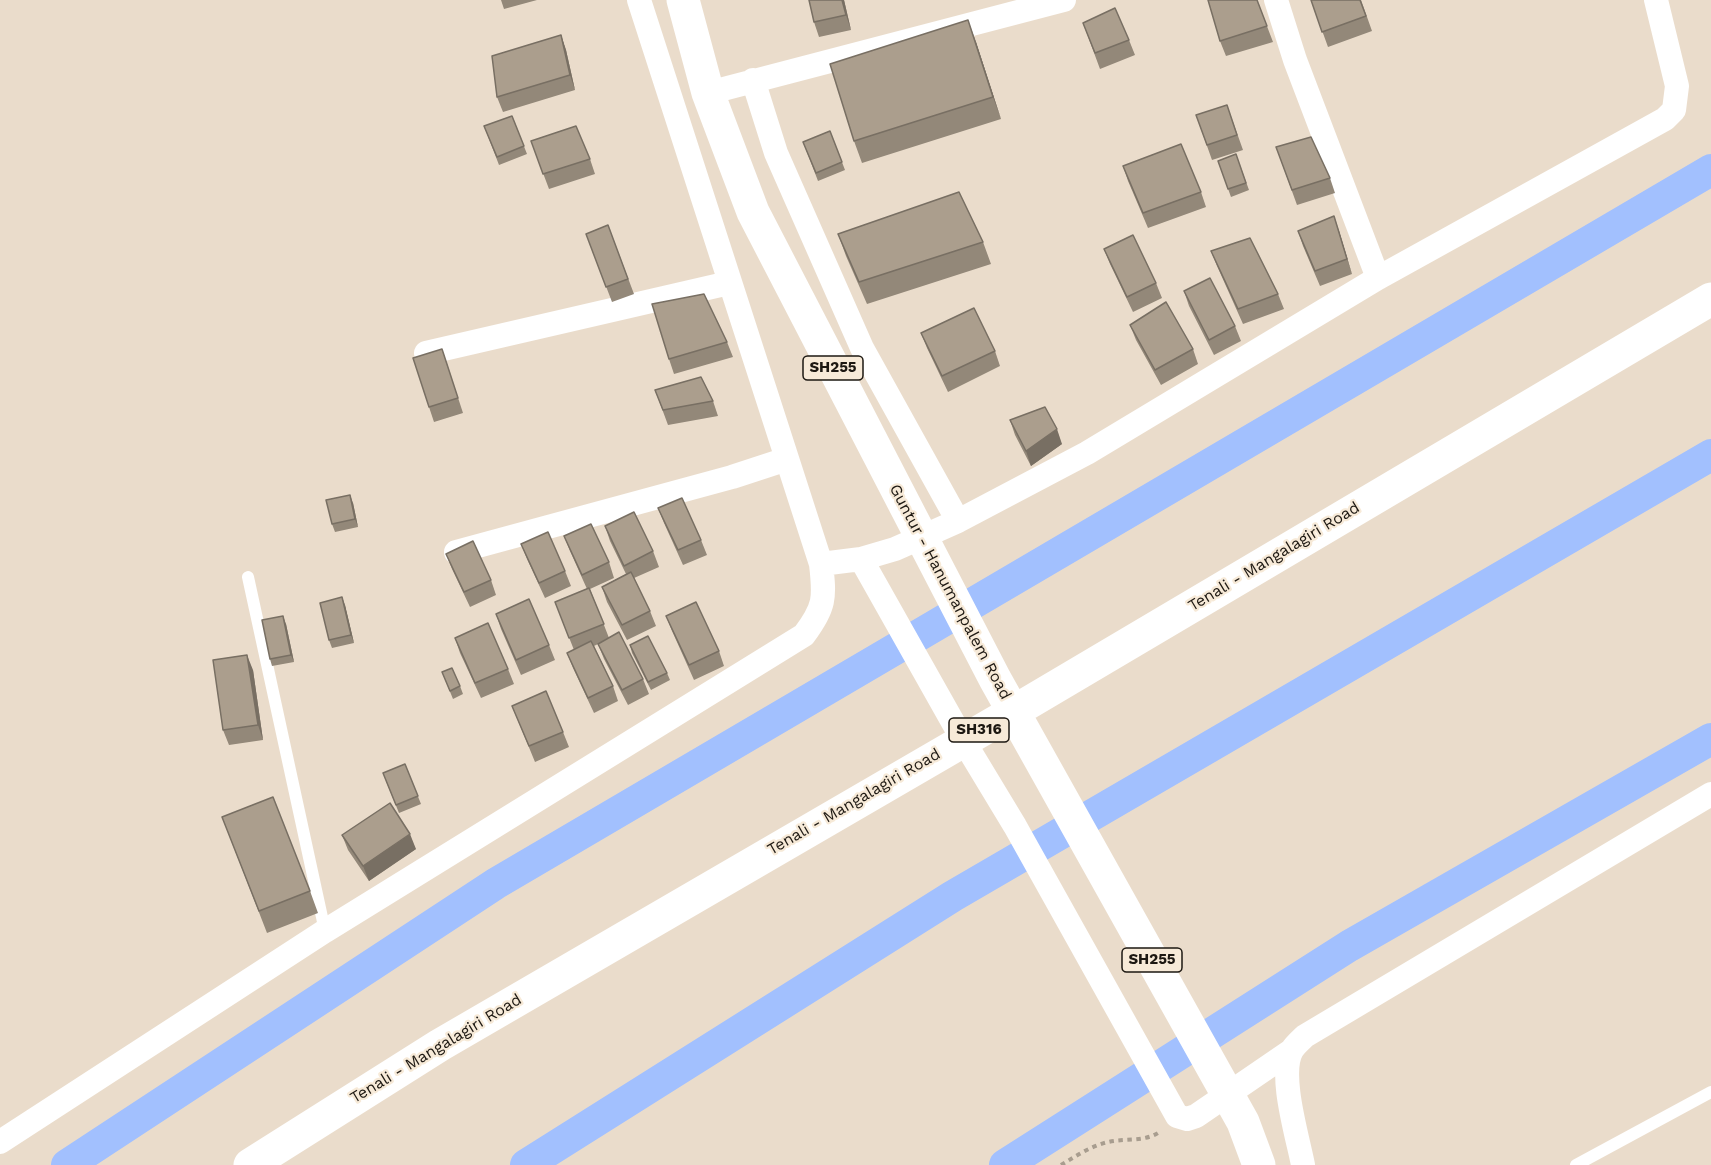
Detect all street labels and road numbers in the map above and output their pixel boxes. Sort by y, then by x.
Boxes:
road number: SH255 [803,356,863,380]
street label: Guntur - Hanumanpalem Road [885,481,1015,703]
street label: Tenali - Mangalagiri Road [1185,498,1363,616]
road number: SH316 [949,718,1009,742]
street label: Tenali - Mangalagiri Road [764,745,944,859]
road number: SH255 [1122,948,1182,972]
street label: Tenali - Mangalagiri Road [347,990,525,1108]

